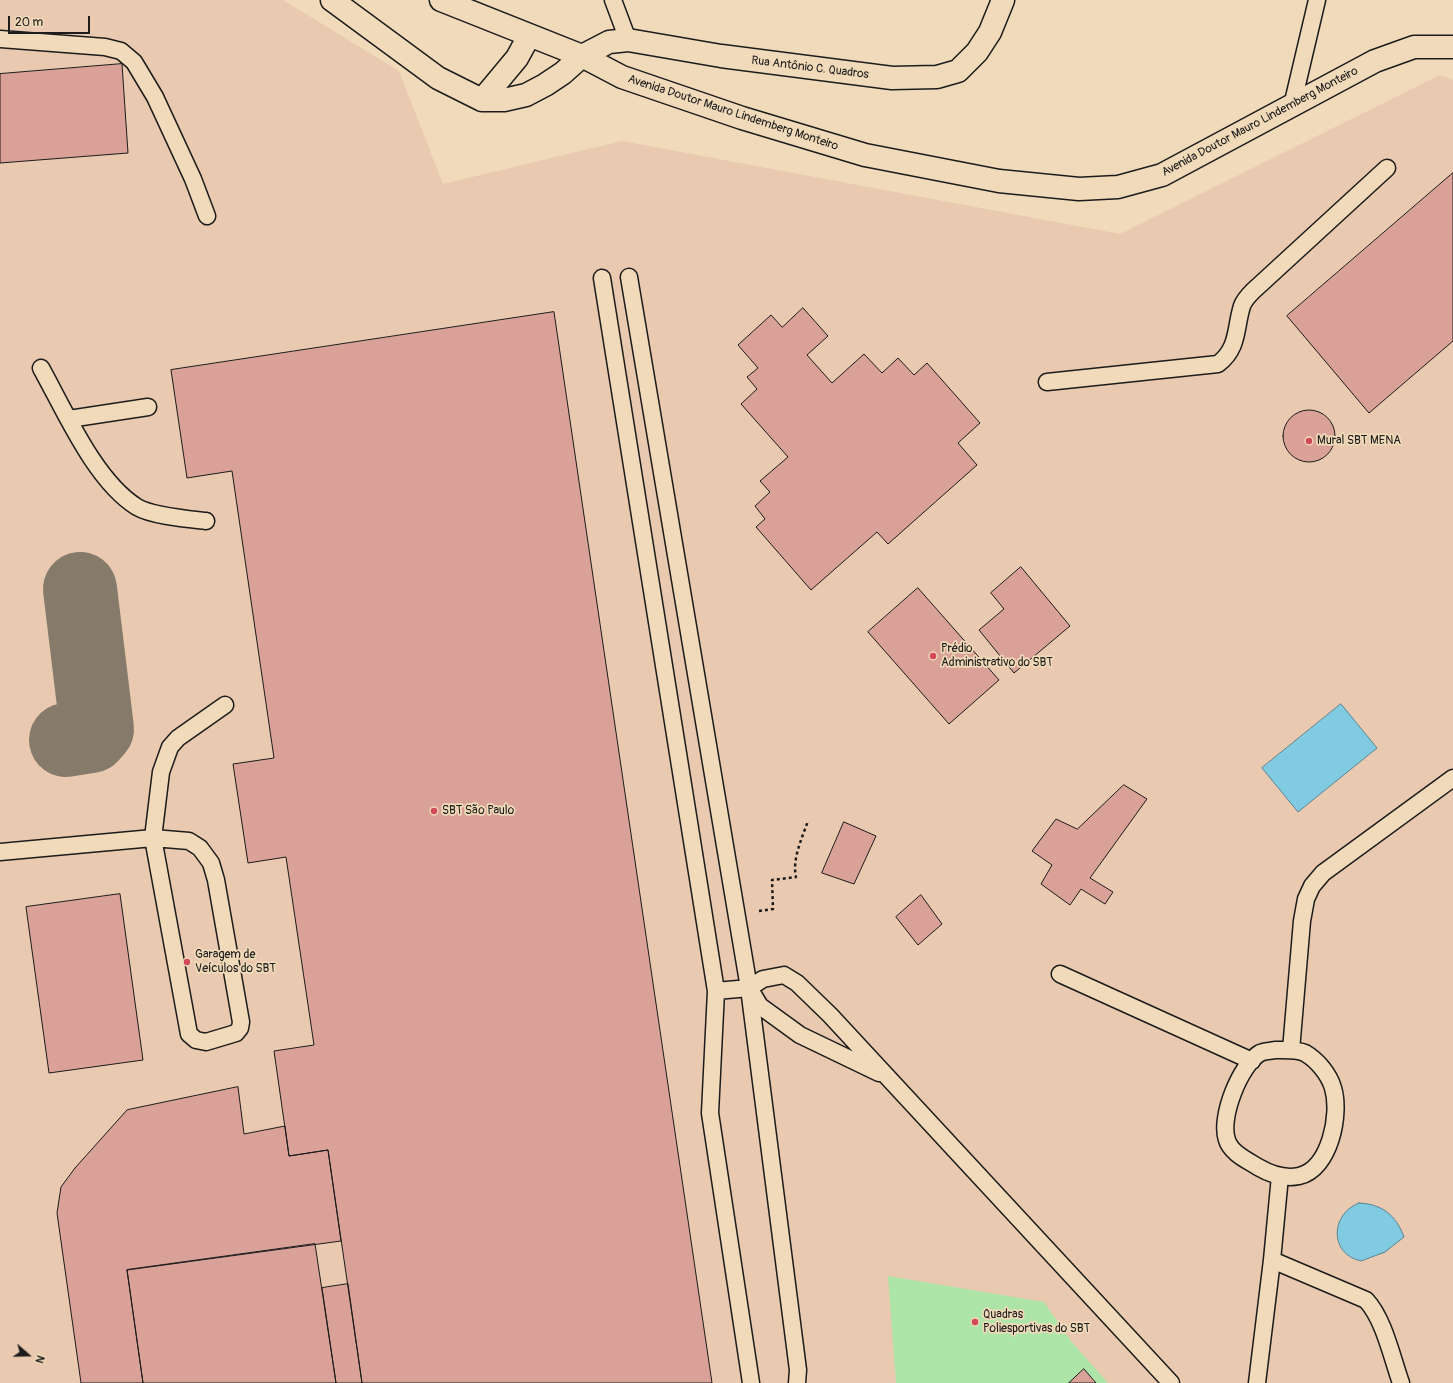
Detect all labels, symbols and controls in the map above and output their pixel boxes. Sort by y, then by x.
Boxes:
scale bar [10,8,92,34]
text: 20 m [15,15,43,30]
street label: Rua Antônio C. Quadros [750,54,870,82]
street label: Avenida Doutor Mauro Lindemberg Monteiro [1159,64,1361,180]
street label: Avenida Doutor Mauro Lindemberg Monteiro [626,72,840,154]
place label: Mural SBT MENA [1317,434,1401,448]
marker: Mural SBT MENA [1304,436,1314,446]
place label: Prédio Administrativo do SBT [941,642,1053,670]
marker: Prédio Administrativo do SBT [928,651,938,661]
place label: SBT São Paulo [442,804,514,818]
marker: SBT São Paulo [429,806,439,816]
place label: Garagem de Veículos do SBT [195,948,276,976]
marker: Garagem de Veículos do SBT [182,957,192,967]
place label: Quadras Poliesportivas do SBT [983,1308,1090,1336]
marker: Quadras Poliesportivas do SBT [970,1317,980,1327]
north arrow [8,1335,48,1375]
text: N [32,1354,47,1365]

